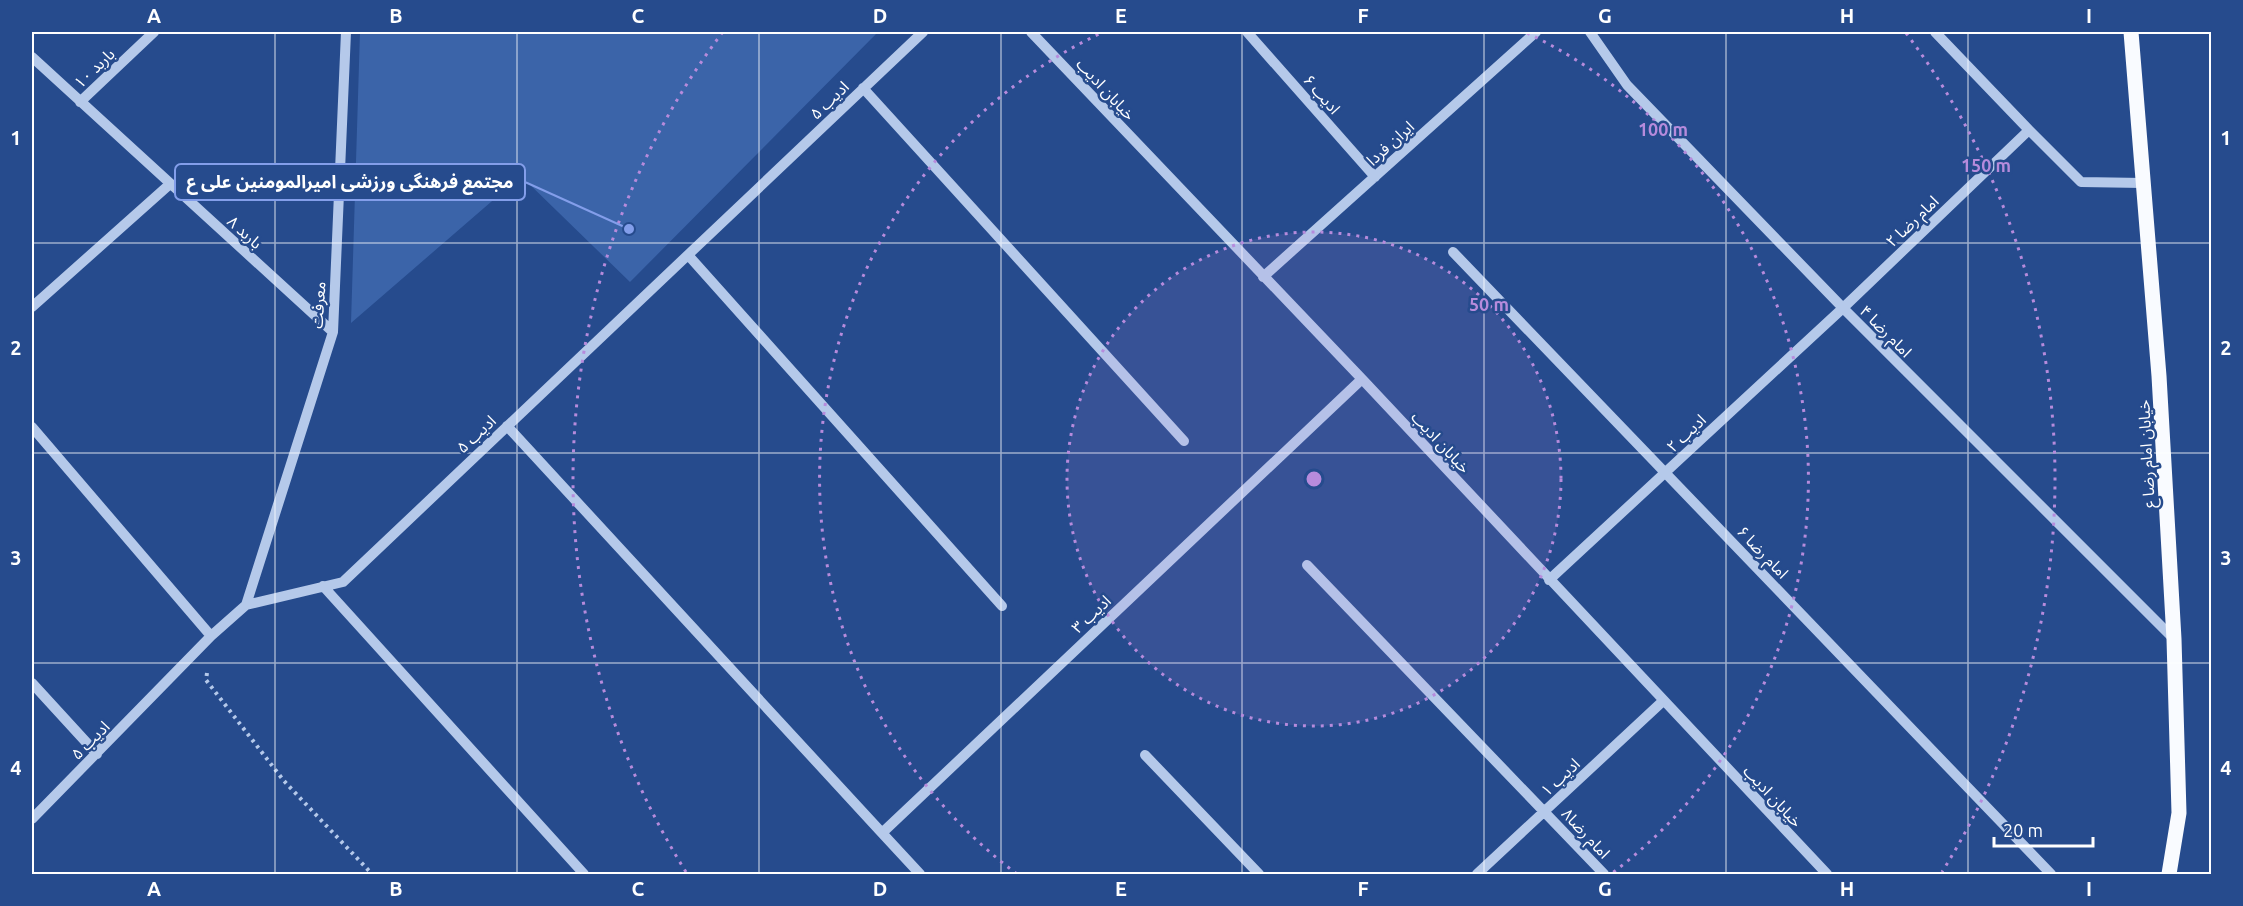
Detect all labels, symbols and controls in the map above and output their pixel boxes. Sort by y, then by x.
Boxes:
text: A [147,4,161,27]
text: B [389,4,403,27]
text: C [632,4,645,27]
text: D [873,4,887,27]
text: E [1115,4,1127,27]
text: F [1357,4,1369,27]
text: G [1598,4,1612,27]
text: H [1840,4,1854,27]
text: I [2086,4,2092,27]
street label: باربد ۱۰ [70,44,119,92]
street label: خیابان ادیب [1072,55,1139,124]
street label: ادیب ۶ [1300,71,1344,118]
street label: ادیب ۵ [806,77,852,123]
street label: ایران فردا [1363,117,1418,170]
text: 100 m [1638,119,1688,139]
text: 1 [10,126,22,149]
text: 1 [2220,126,2232,149]
text: 150 m [1961,155,2011,175]
callout: مجتمع فرهنگی ورزشی امیرالمومنین علی ‌ع [175,164,525,200]
text: مجتمع فرهنگی ورزشی امیرالمومنین علی ‌ع [187,171,514,195]
street label: امام رضا ۲ [1882,192,1945,253]
street label: باربد ۸ [223,212,266,253]
street label: معرفت [307,281,330,329]
text: 50 m [1469,294,1509,314]
street label: امام رضا ۴ [1854,301,1916,363]
text: 2 [10,336,22,359]
text: 2 [2220,336,2232,359]
street label: خیابان امام رضا ع [2134,399,2162,508]
street label: خیابان ادیب [1407,408,1474,477]
street label: ادیب ۲ [1663,411,1709,456]
street label: ادیب ۵ [453,412,499,457]
centre of rings [1304,469,1324,489]
street label: امام رضا ۶ [1731,522,1792,585]
text: 3 [10,546,22,569]
text: 3 [2220,546,2232,569]
street label: ادیب ۳ [1068,592,1114,637]
street label: ادیب ۵ [67,717,113,763]
street label: ادیب ۱ [1537,755,1583,800]
text: 4 [10,756,22,779]
text: 4 [2220,756,2232,779]
street label: خیابان ادیب [1739,762,1806,831]
street label: امام رضا۸ [1555,804,1614,865]
scale bar [1994,810,2093,848]
text: 20 m [2003,820,2043,840]
text: A [147,877,161,900]
text: B [389,877,403,900]
text: C [632,877,645,900]
text: D [873,877,887,900]
text: E [1115,877,1127,900]
text: F [1357,877,1369,900]
text: G [1598,877,1612,900]
text: H [1840,877,1854,900]
text: I [2086,877,2092,900]

